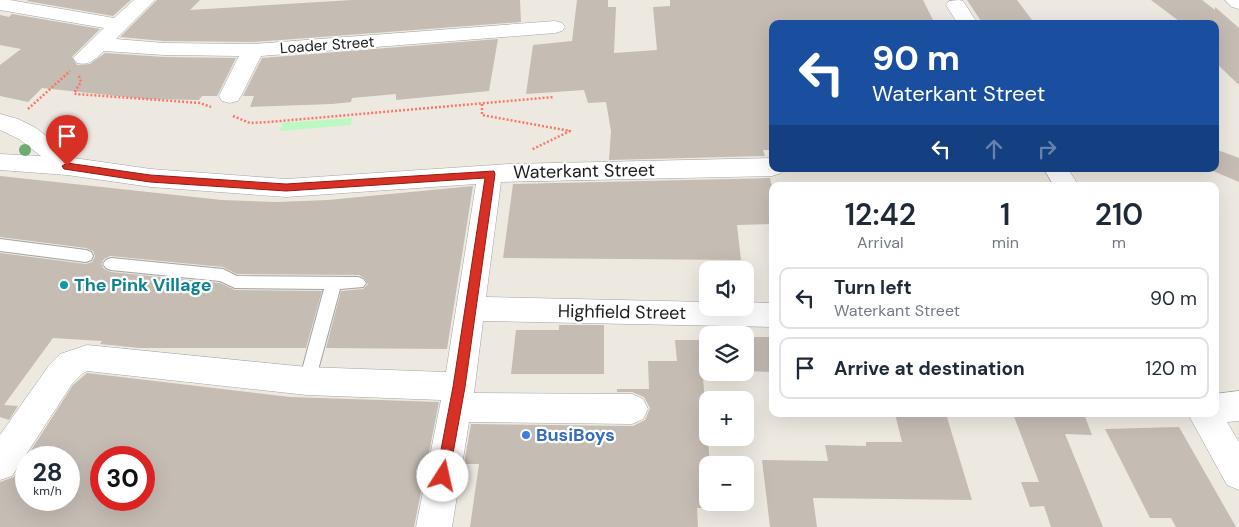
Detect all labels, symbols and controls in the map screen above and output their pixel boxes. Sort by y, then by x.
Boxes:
street label: Loader Street [279,32,375,58]
text: 90 m [872,35,960,81]
icon: left [789,40,854,105]
text: Waterkant Street [872,79,1045,108]
pin [46,115,88,166]
icon: arrive [53,122,81,150]
icon: left [927,135,955,163]
icon: ahead [980,135,1008,163]
icon: right [1033,135,1061,163]
street label: Waterkant Street [513,158,655,184]
text: 12:42 [845,195,916,234]
text: 1 [1000,195,1011,234]
text: 210 [1095,195,1143,234]
text: Arrival [857,232,904,253]
text: min [992,232,1019,253]
text: m [1112,232,1126,253]
map controls [699,261,754,511]
button: sound [699,261,754,316]
place label: The Pink Village [74,273,212,297]
text: Turn left [834,275,912,300]
marker: The Pink Village [58,279,70,291]
icon: left [791,284,819,312]
text: 90 m [1150,286,1197,311]
street label: Highfield Street [558,299,686,325]
text: Waterkant Street [834,300,960,321]
button: layers [699,326,754,381]
icon: arrive [791,354,819,382]
text: Arrive at destination [834,356,1025,381]
text: 120 m [1145,356,1197,381]
button: + [699,391,754,446]
place label: BusiBoys [536,423,615,447]
marker: BusiBoys [520,429,532,441]
speed limit sign: 30 [90,446,155,511]
position arrow [416,449,468,501]
text: 28 [32,456,63,489]
button: − [699,456,754,511]
text: km/h [33,483,62,499]

